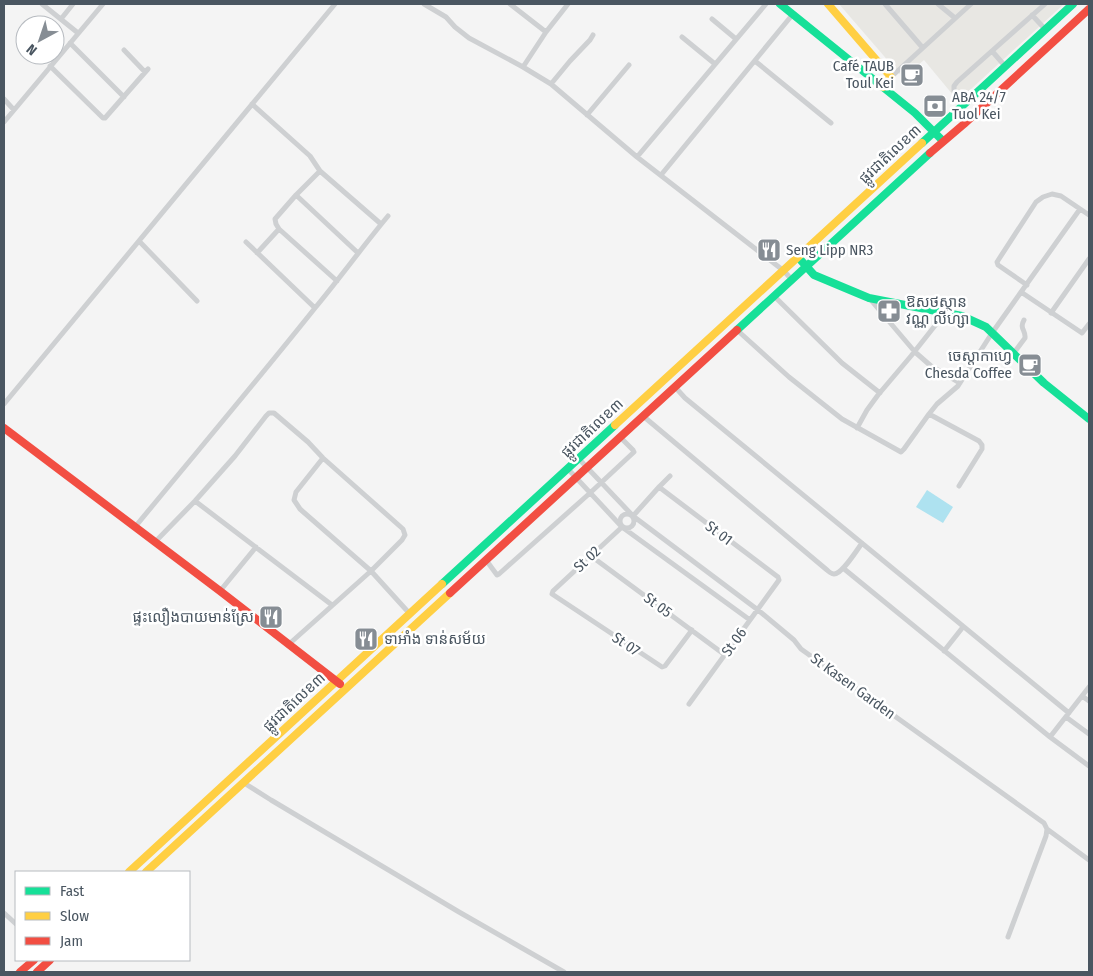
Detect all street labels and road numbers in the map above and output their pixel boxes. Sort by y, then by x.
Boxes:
street label: ផ្លូវជាតិលេខ៣ [855,121,928,191]
street label: ផ្លូវជាតិលេខ៣ [557,395,630,465]
street label: St 01 [702,517,736,549]
street label: St 02 [570,542,604,576]
street label: St 05 [640,589,676,621]
street label: St 06 [718,624,750,660]
street label: St 07 [609,628,643,660]
street label: St Kasen Garden [807,649,899,723]
street label: ផ្លូវជាតិលេខ៣ [259,669,332,739]

